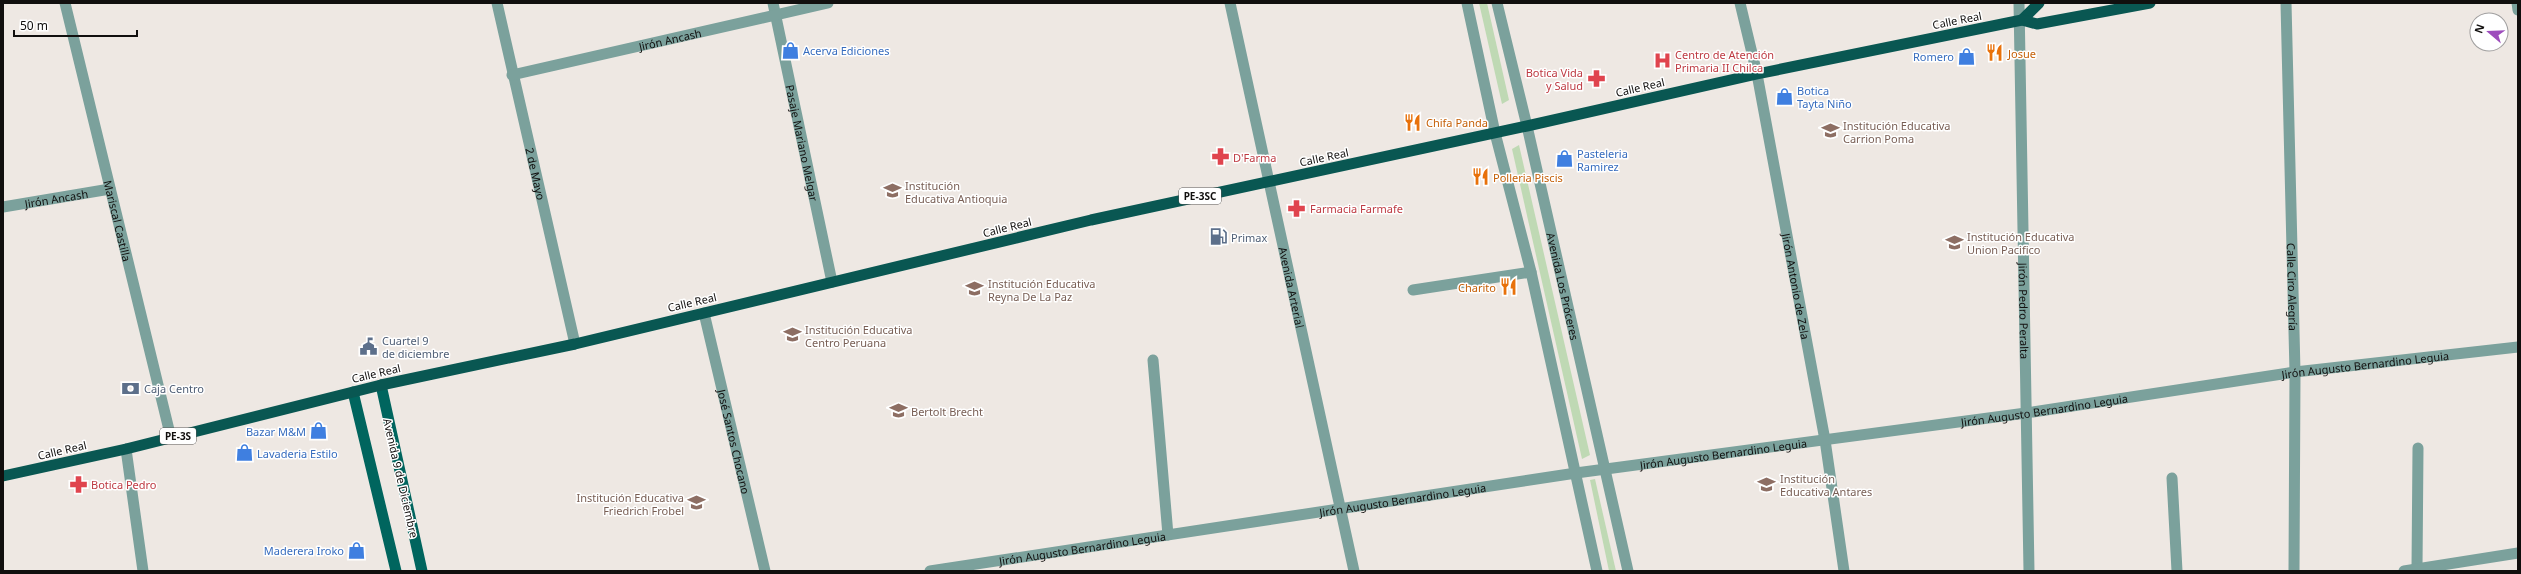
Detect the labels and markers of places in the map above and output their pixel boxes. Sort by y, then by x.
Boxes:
shop icon: Acerva Ediciones [780,40,800,60]
place label: Acerva Ediciones [803,43,889,58]
restaurant icon: Josue [1985,43,2005,63]
shop icon: Romero [1957,46,1977,66]
place label: Josue [2007,46,2036,61]
place label: Centro de Atención Primaria II Chilca [1675,47,1774,75]
place label: Romero [1913,49,1954,64]
hospital icon: Centro de Atención Primaria II Chilca [1652,50,1672,70]
place label: Botica Vida y Salud [1526,65,1583,93]
pharmacy icon: Botica Vida y Salud [1586,68,1606,88]
place label: Botica Tayta Niño [1797,83,1852,111]
shop icon: Botica Tayta Niño [1774,86,1794,106]
restaurant icon: Chifa Panda [1403,112,1423,132]
place label: Chifa Panda [1426,115,1488,130]
place label: Institución Educativa Carrion Poma [1843,118,1951,146]
school or university icon: Institución Educativa Carrion Poma [1820,121,1840,141]
place label: Pasteleria Ramirez [1577,146,1628,174]
pharmacy icon: D'Farma [1210,147,1230,167]
shop icon: Pasteleria Ramirez [1554,149,1574,169]
place label: D'Farma [1233,150,1276,165]
restaurant icon: Polleria Piscis [1470,167,1490,187]
place label: Polleria Piscis [1493,170,1563,185]
place label: Institución Educativa Antioquia [905,178,1007,206]
school or university icon: Institución Educativa Antioquia [882,181,902,201]
pharmacy icon: Farmacia Farmafe [1287,198,1307,218]
place label: Farmacia Farmafe [1310,201,1403,216]
fuel station icon: Primax [1208,227,1228,247]
place label: Institución Educativa Union Pacifico [1967,229,2075,257]
place label: Primax [1231,230,1267,245]
school or university icon: Institución Educativa Union Pacifico [1944,232,1964,252]
place label: Institución Educativa Reyna De La Paz [988,276,1096,304]
restaurant icon: Charito [1499,277,1519,297]
school or university icon: Institución Educativa Reyna De La Paz [965,279,985,299]
place label: Charito [1458,280,1496,295]
place label: Institución Educativa Centro Peruana [805,322,913,350]
school or university icon: Institución Educativa Centro Peruana [782,325,802,345]
place label: Cuartel 9 de diciembre [382,333,449,361]
public building icon: Cuartel 9 de diciembre [359,336,379,356]
bank icon: Caja Centro [121,378,141,398]
place label: Caja Centro [144,381,204,396]
school or university icon: Bertolt Brecht [888,401,908,421]
place label: Bertolt Brecht [911,404,983,419]
shop icon: Bazar M&M [309,421,329,441]
place label: Bazar M&M [246,424,306,439]
shop icon: Lavaderia Estilo [234,443,254,463]
place label: Lavaderia Estilo [257,446,338,461]
place label: Institución Educativa Antares [1780,471,1872,499]
pharmacy icon: Botica Pedro [68,474,88,494]
school or university icon: Institución Educativa Antares [1757,474,1777,494]
place label: Botica Pedro [91,477,157,492]
place label: Institución Educativa Friedrich Frobel [576,490,684,518]
school or university icon: Institución Educativa Friedrich Frobel [687,493,707,513]
shop icon: Maderera Iroko [347,540,367,560]
place label: Maderera Iroko [264,543,344,558]

